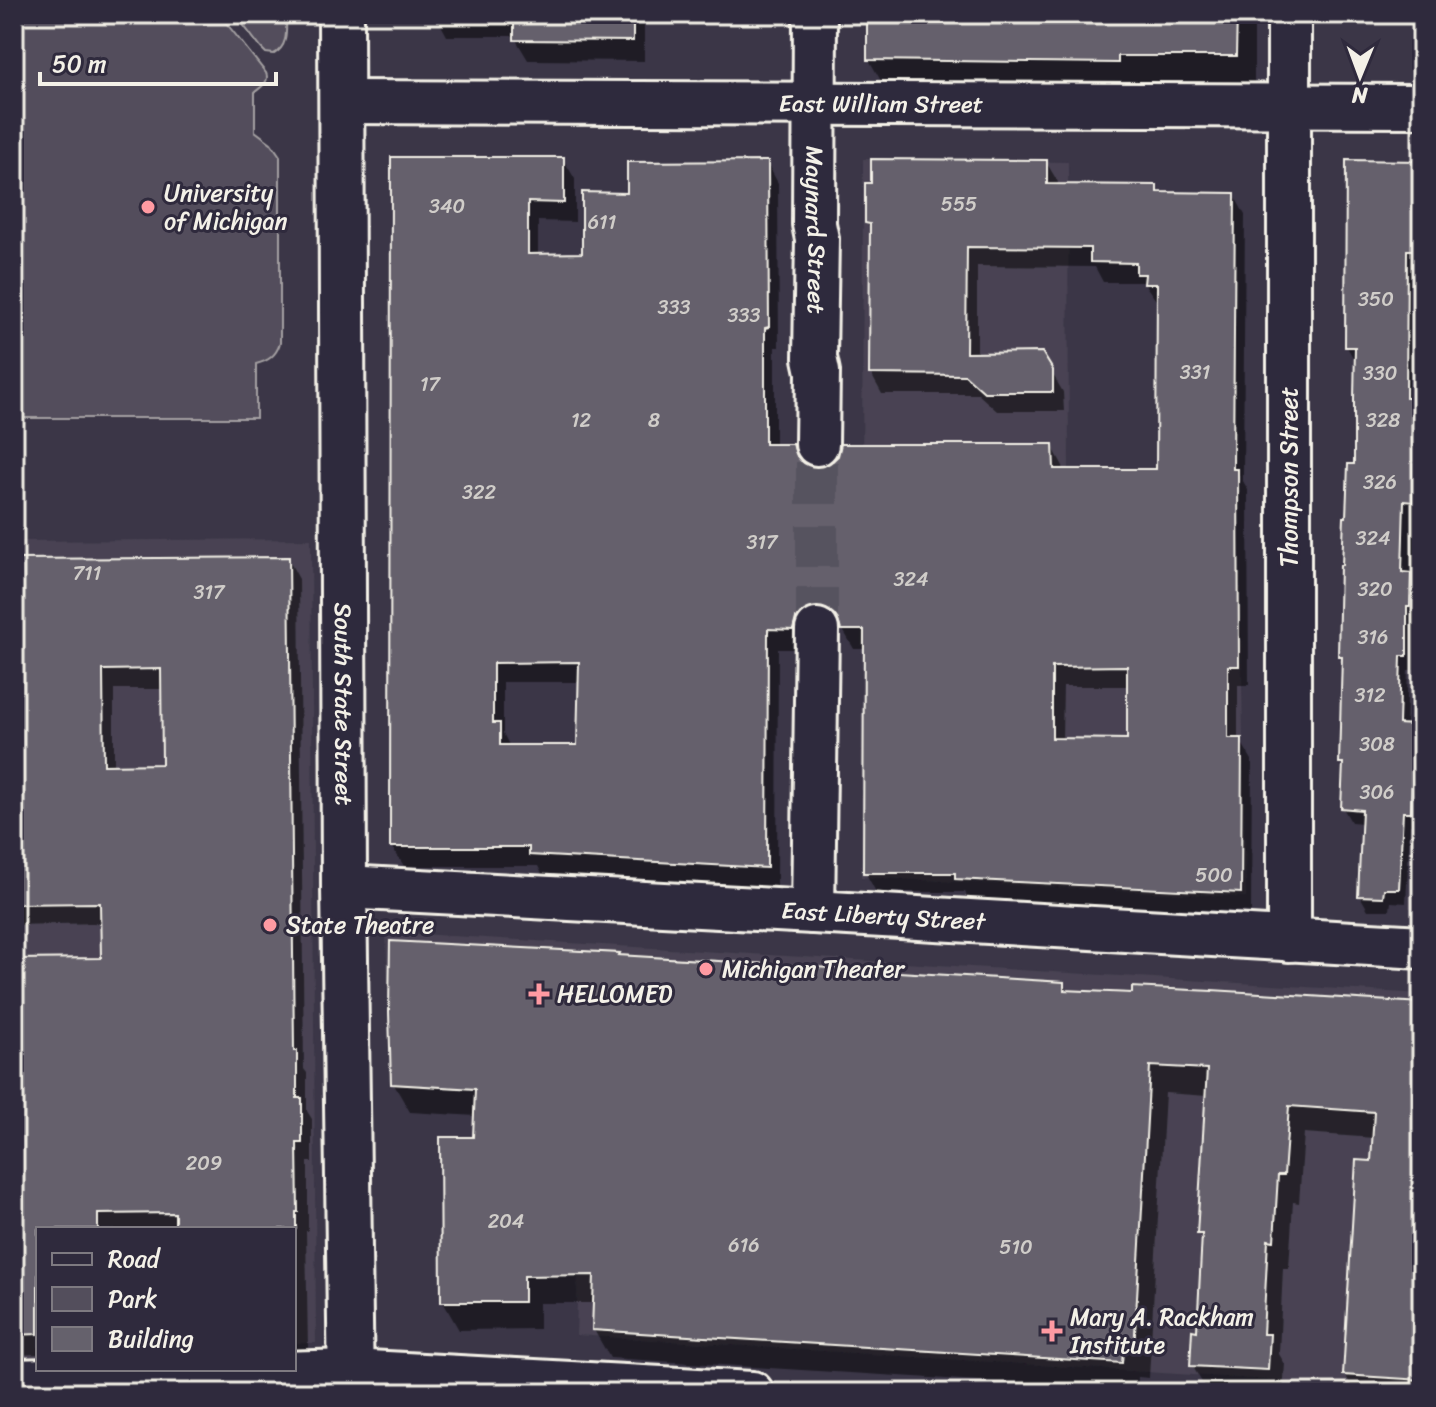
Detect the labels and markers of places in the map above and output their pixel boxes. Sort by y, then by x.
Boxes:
place label: University of Michigan [164,172,288,242]
marker: University of Michigan [139,198,157,216]
place label: State Theatre [286,904,434,946]
marker: State Theatre [261,916,279,934]
place label: Michigan Theater [722,948,906,990]
marker: Michigan Theater [697,960,715,978]
place label: HELLOMED [557,973,673,1015]
marker: HELLOMED [528,983,550,1005]
place label: Mary A. Rackham Institute [1069,1296,1254,1366]
marker: Mary A. Rackham Institute [1041,1320,1063,1342]

